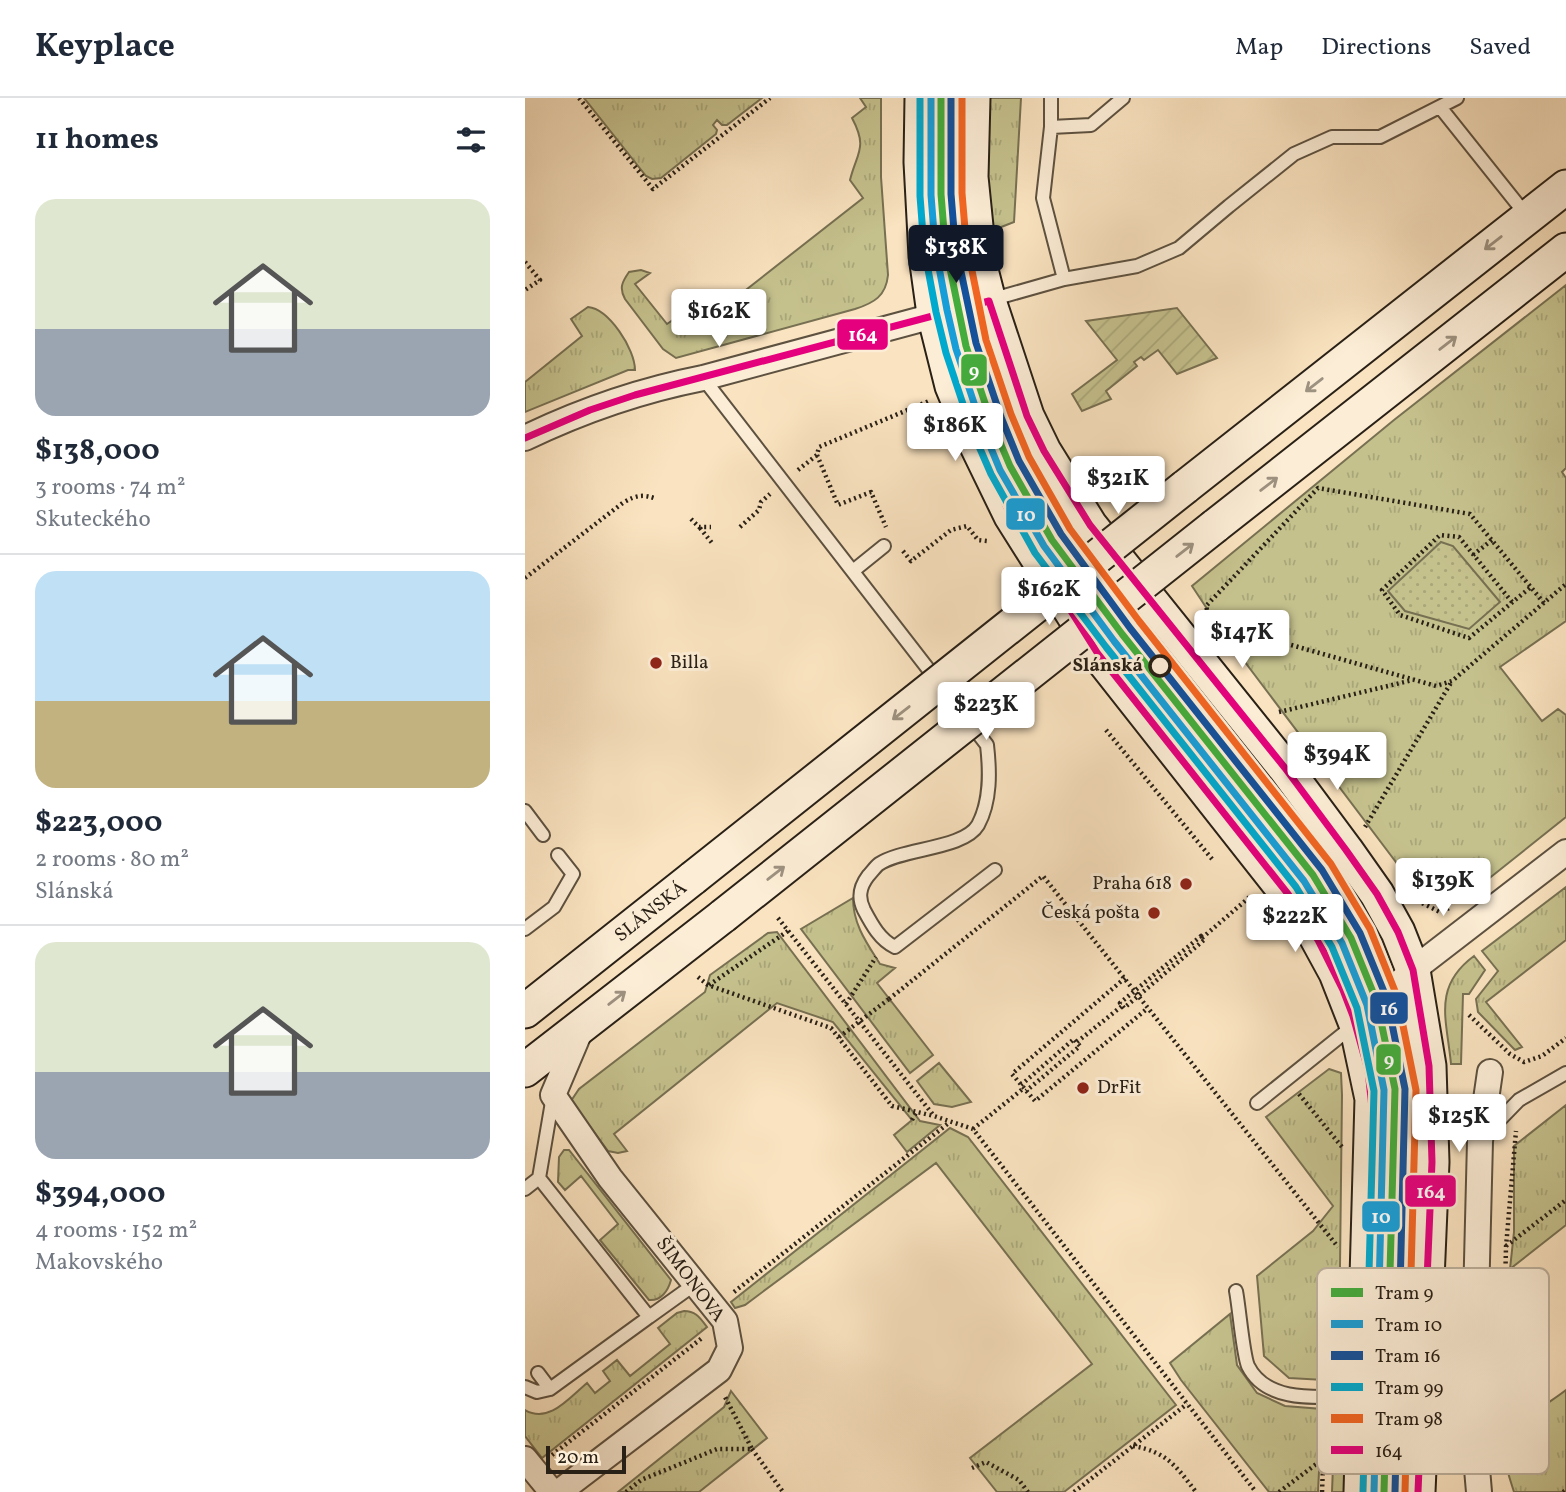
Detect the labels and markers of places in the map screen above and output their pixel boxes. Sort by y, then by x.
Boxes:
pin: $138K [907,226,1005,285]
pin: $162K [670,289,768,349]
pin: $186K [906,404,1004,463]
pin: $321K [1069,456,1167,516]
pin: $162K [1000,568,1098,627]
pin: $147K [1193,610,1291,670]
place label: Billa [670,650,708,676]
place label: Slánská [1072,653,1143,679]
marker: Billa [648,655,664,671]
marker: Slánská [1149,655,1171,677]
pin: $223K [937,682,1035,742]
pin: $394K [1288,732,1386,792]
pin: $139K [1394,858,1492,918]
place label: Praha 618 [1092,871,1172,897]
marker: Praha 618 [1178,876,1194,892]
pin: $222K [1246,894,1344,954]
place label: Česká pošta [1042,900,1140,926]
marker: Česká pošta [1146,905,1162,921]
place label: DrFit [1097,1075,1142,1101]
marker: DrFit [1075,1080,1091,1096]
pin: $125K [1410,1094,1508,1154]

